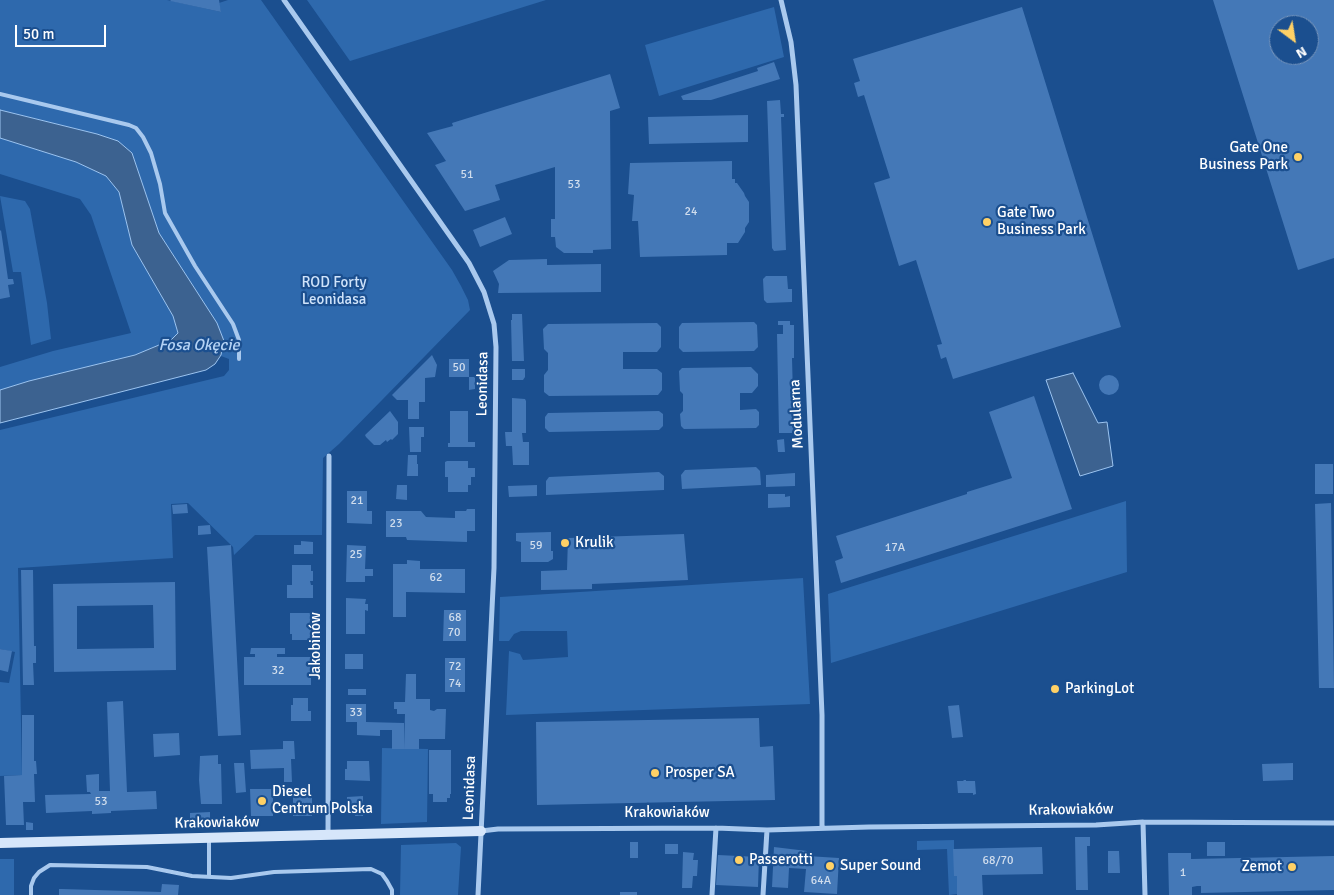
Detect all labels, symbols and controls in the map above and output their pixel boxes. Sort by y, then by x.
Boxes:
scale bar [18,15,109,47]
north arrow [1269,15,1319,65]
text: 50 m [23,25,54,43]
text: N [1293,43,1310,62]
place label: Gate One Business Park [1199,139,1288,174]
marker: Gate One Business Park [1292,151,1304,163]
house number: 51 [461,168,473,182]
house number: 53 [568,178,580,192]
place label: Gate Two Business Park [997,204,1086,239]
house number: 24 [685,205,697,219]
marker: Gate Two Business Park [981,216,993,228]
park label: ROD Forty Leonidasa [301,274,367,309]
water label: Fosa Okęcie [158,336,240,356]
street label: Leonidasa [473,351,493,417]
house number: 50 [453,361,465,375]
street label: Modularna [786,379,808,449]
house number: 21 [351,494,363,508]
house number: 23 [390,517,402,531]
place label: Krulik [575,534,614,552]
marker: Krulik [559,537,571,549]
house number: 59 [530,539,542,553]
house number: 17A [885,541,905,555]
house number: 25 [350,548,362,562]
house number: 62 [430,571,442,585]
house number: 68 [449,611,461,625]
street label: Jakobinów [307,612,325,680]
house number: 70 [448,626,460,640]
house number: 72 [449,660,461,674]
house number: 32 [272,664,284,678]
house number: 74 [449,677,461,691]
place label: ParkingLot [1065,680,1134,698]
marker: ParkingLot [1049,683,1061,695]
house number: 33 [350,706,362,720]
street label: Leonidasa [460,755,480,821]
place label: Prosper SA [665,764,735,782]
marker: Prosper SA [649,767,661,779]
place label: Diesel Centrum Polska [272,783,373,818]
house number: 53 [95,795,107,809]
marker: Diesel Centrum Polska [256,795,268,807]
street label: Krakowiaków [1028,800,1114,820]
street label: Krakowiaków [624,804,710,822]
street label: Krakowiaków [174,813,260,833]
place label: Passerotti [749,851,813,869]
marker: Passerotti [733,854,745,866]
house number: 68/70 [983,854,1013,868]
place label: Super Sound [840,857,921,875]
place label: Zemot [1242,858,1282,876]
marker: Super Sound [824,860,836,872]
marker: Zemot [1286,861,1298,873]
house number: 1 [1180,866,1186,880]
house number: 64A [811,874,831,888]

